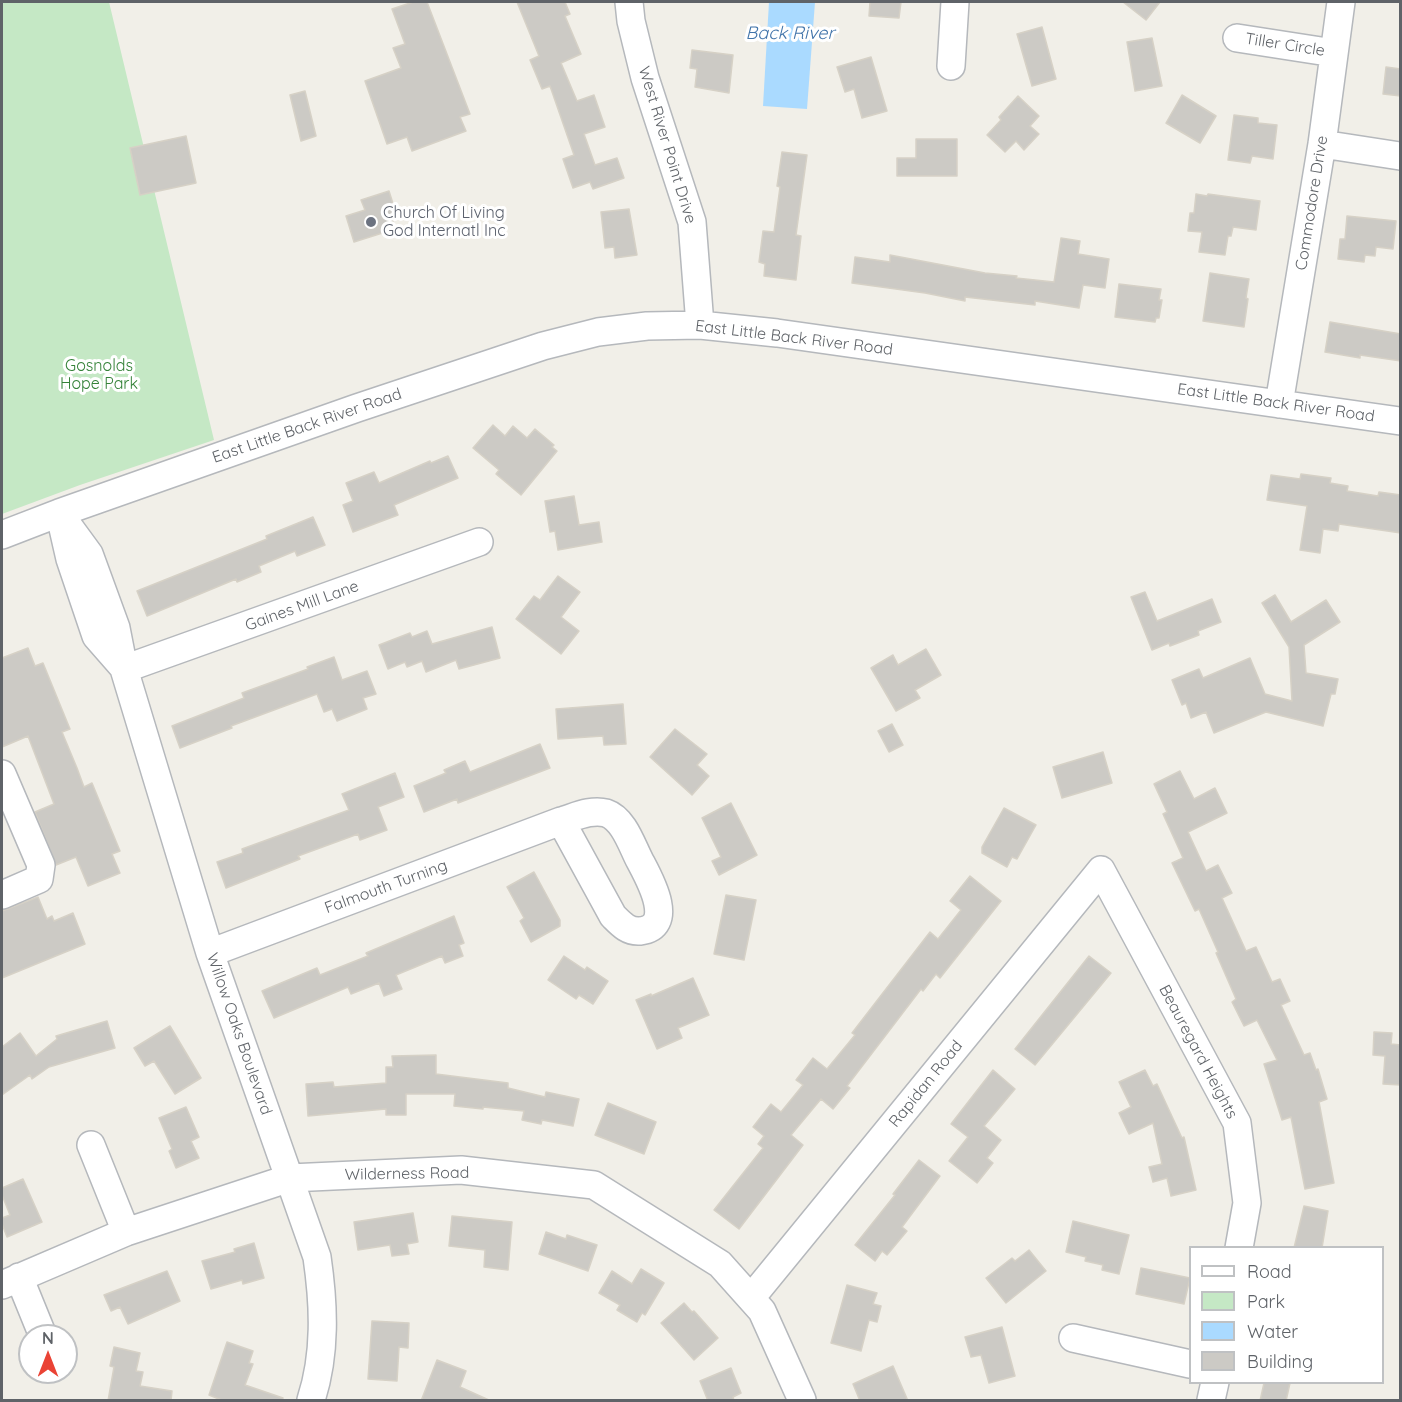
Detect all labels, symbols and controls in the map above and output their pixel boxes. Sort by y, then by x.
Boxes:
water label: Back River [746,23,834,45]
street label: Tiller Circle [1244,29,1326,61]
street label: West River Point Drive [634,64,700,226]
street label: Commodore Drive [1292,134,1332,272]
place label: Church Of Living God Internatl Inc [383,203,506,241]
marker: Church Of Living God Internatl Inc [364,215,378,229]
street label: East Little Back River Road [694,316,894,360]
park label: Gosnolds Hope Park [60,356,138,394]
street label: East Little Back River Road [1176,380,1376,426]
street label: East Little Back River Road [210,385,404,467]
street label: Gaines Mill Lane [243,577,361,635]
street label: Falmouth Turning [322,856,450,918]
street label: Willow Oaks Boulevard [202,951,276,1117]
street label: Beauregard Heights [1155,982,1241,1122]
street label: Rapidan Road [885,1037,967,1131]
street label: Wilderness Road [345,1163,469,1185]
legend [1189,1246,1384,1384]
text: Road [1247,1260,1292,1283]
text: Park [1247,1290,1285,1313]
text: Water [1247,1320,1298,1343]
north arrow [18,1324,78,1384]
text: N [42,1328,54,1348]
text: Building [1247,1350,1313,1373]

